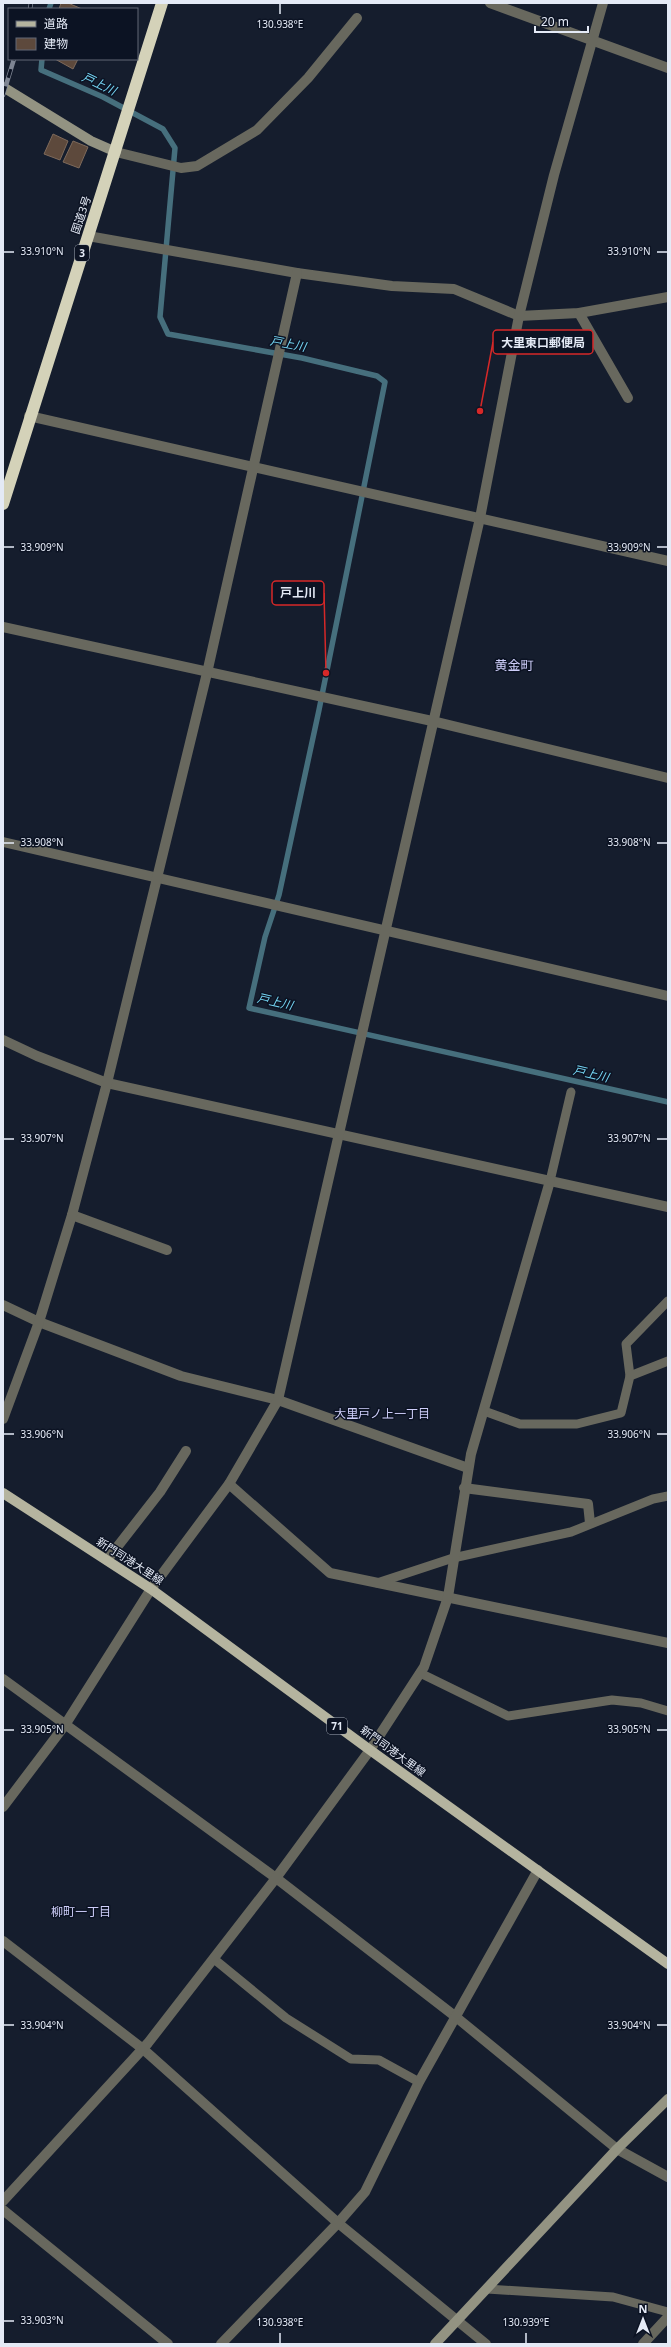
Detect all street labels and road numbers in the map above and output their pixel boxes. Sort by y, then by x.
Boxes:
street label: 国道3号 [67,194,94,236]
road number: 3 [75,245,89,261]
street label: 新門司港大里線 [94,1533,167,1588]
road number: 71 [327,1718,347,1734]
street label: 新門司港大里線 [358,1722,429,1779]

